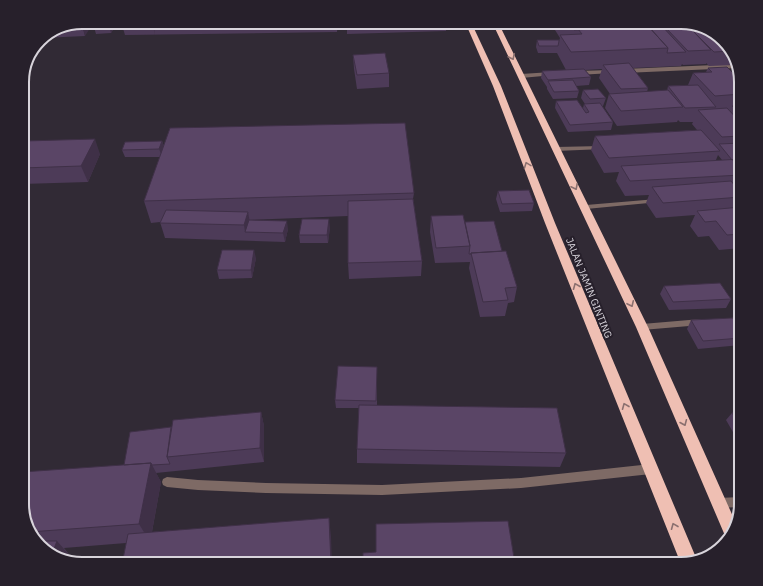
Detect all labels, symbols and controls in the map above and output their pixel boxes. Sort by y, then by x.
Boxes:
one-way arrow [507,53,515,60]
one-way arrow [524,161,532,168]
one-way arrow [570,182,578,190]
street label: JALAN JAMIN GINTING [563,236,615,340]
one-way arrow [572,282,580,289]
one-way arrow [626,300,634,307]
one-way arrow [621,402,629,409]
one-way arrow [679,418,687,426]
one-way arrow [671,523,679,531]

